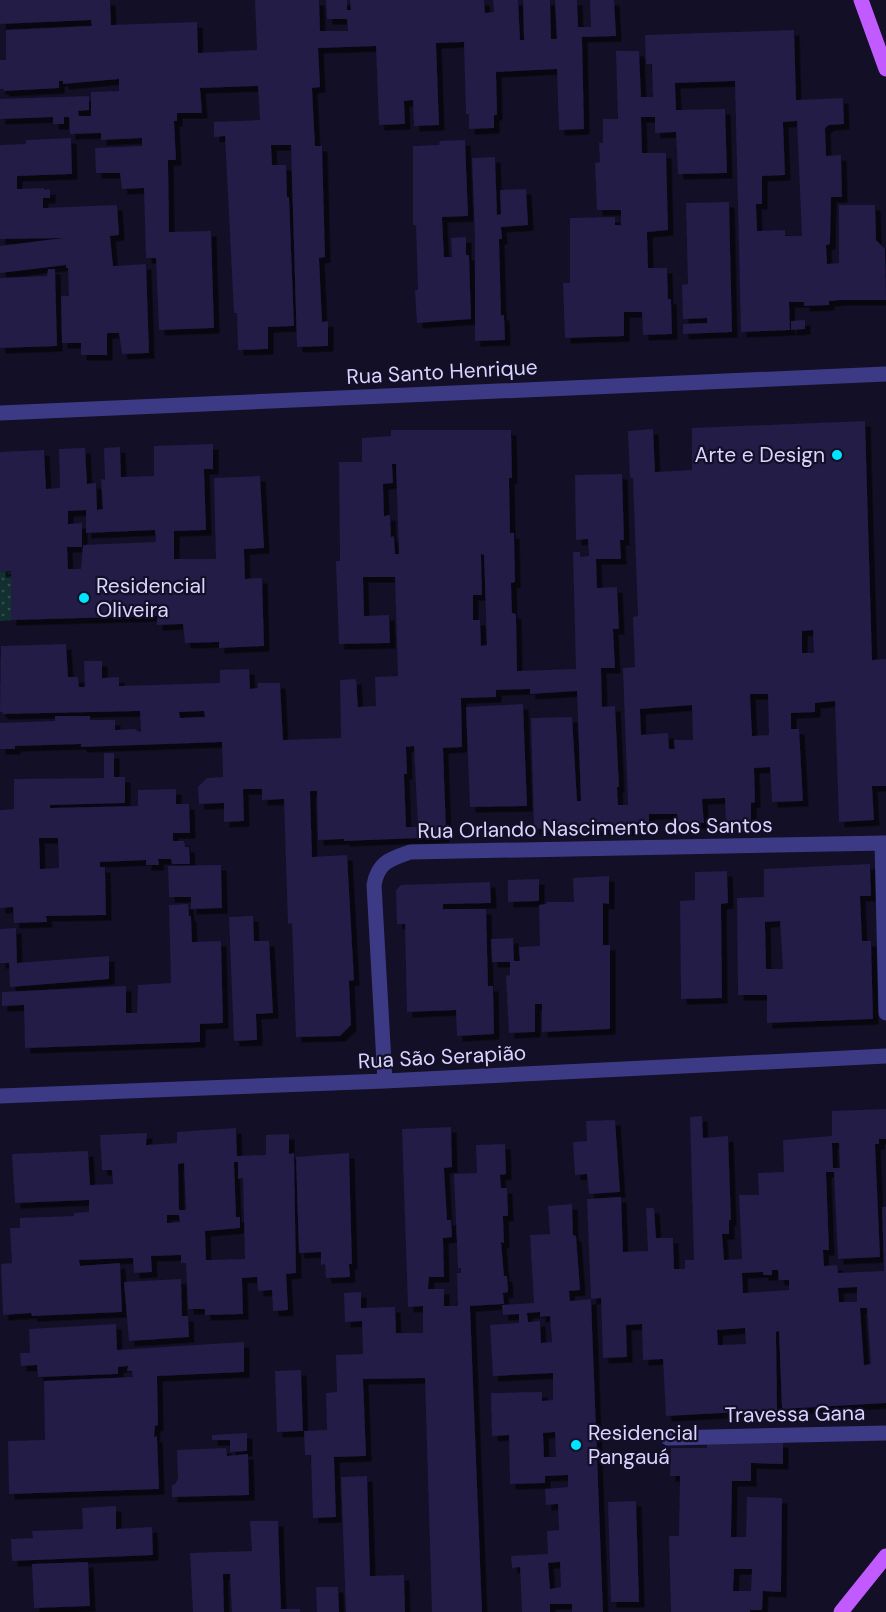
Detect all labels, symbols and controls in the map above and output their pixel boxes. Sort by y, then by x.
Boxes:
street label: Rua Santo Henrique [346,353,538,391]
place label: Arte e Design [695,441,825,469]
marker: Arte e Design [830,448,844,462]
place label: Residencial Oliveira [96,572,206,624]
marker: Residencial Oliveira [77,591,91,605]
street label: Rua Orlando Nascimento dos Santos [417,811,773,845]
street label: Rua São Serapião [357,1039,527,1075]
street label: Travessa Gana [724,1399,866,1429]
place label: Residencial Pangauá [588,1419,698,1471]
marker: Residencial Pangauá [569,1438,583,1452]

